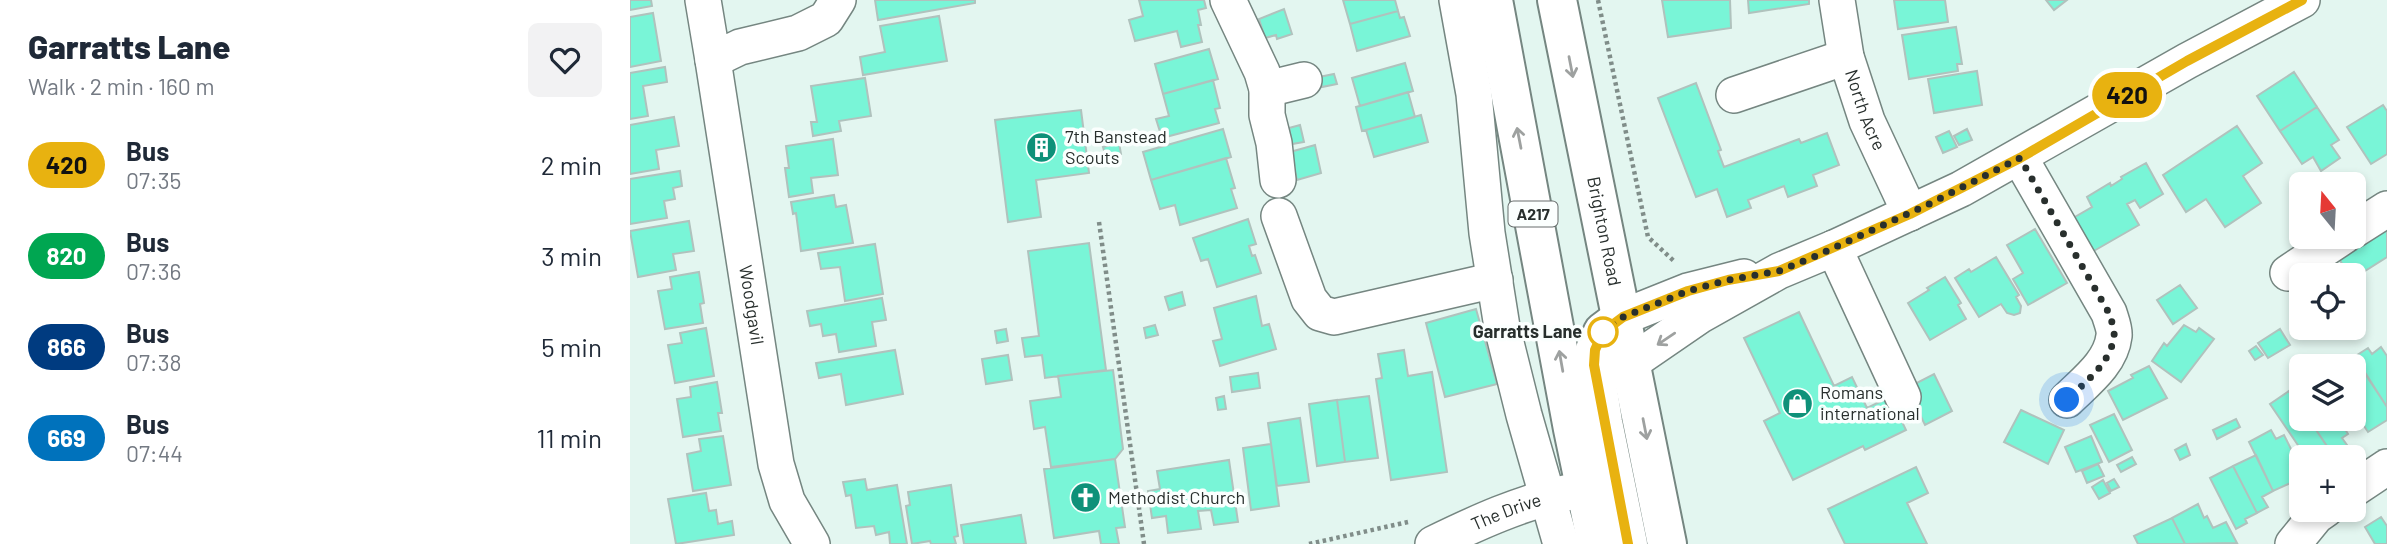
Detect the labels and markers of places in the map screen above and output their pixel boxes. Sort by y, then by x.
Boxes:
place label: 7th Banstead Scouts [1065,125,1167,168]
building icon: 7th Banstead Scouts [1025,130,1059,164]
marker: Garratts Lane [1588,317,1618,347]
place label: Garratts Lane [1473,320,1582,342]
place label: Romans international [1820,381,1920,424]
shop icon: Romans international [1780,386,1814,420]
church icon: Methodist Church [1068,481,1102,515]
place label: Methodist Church [1108,486,1245,508]

